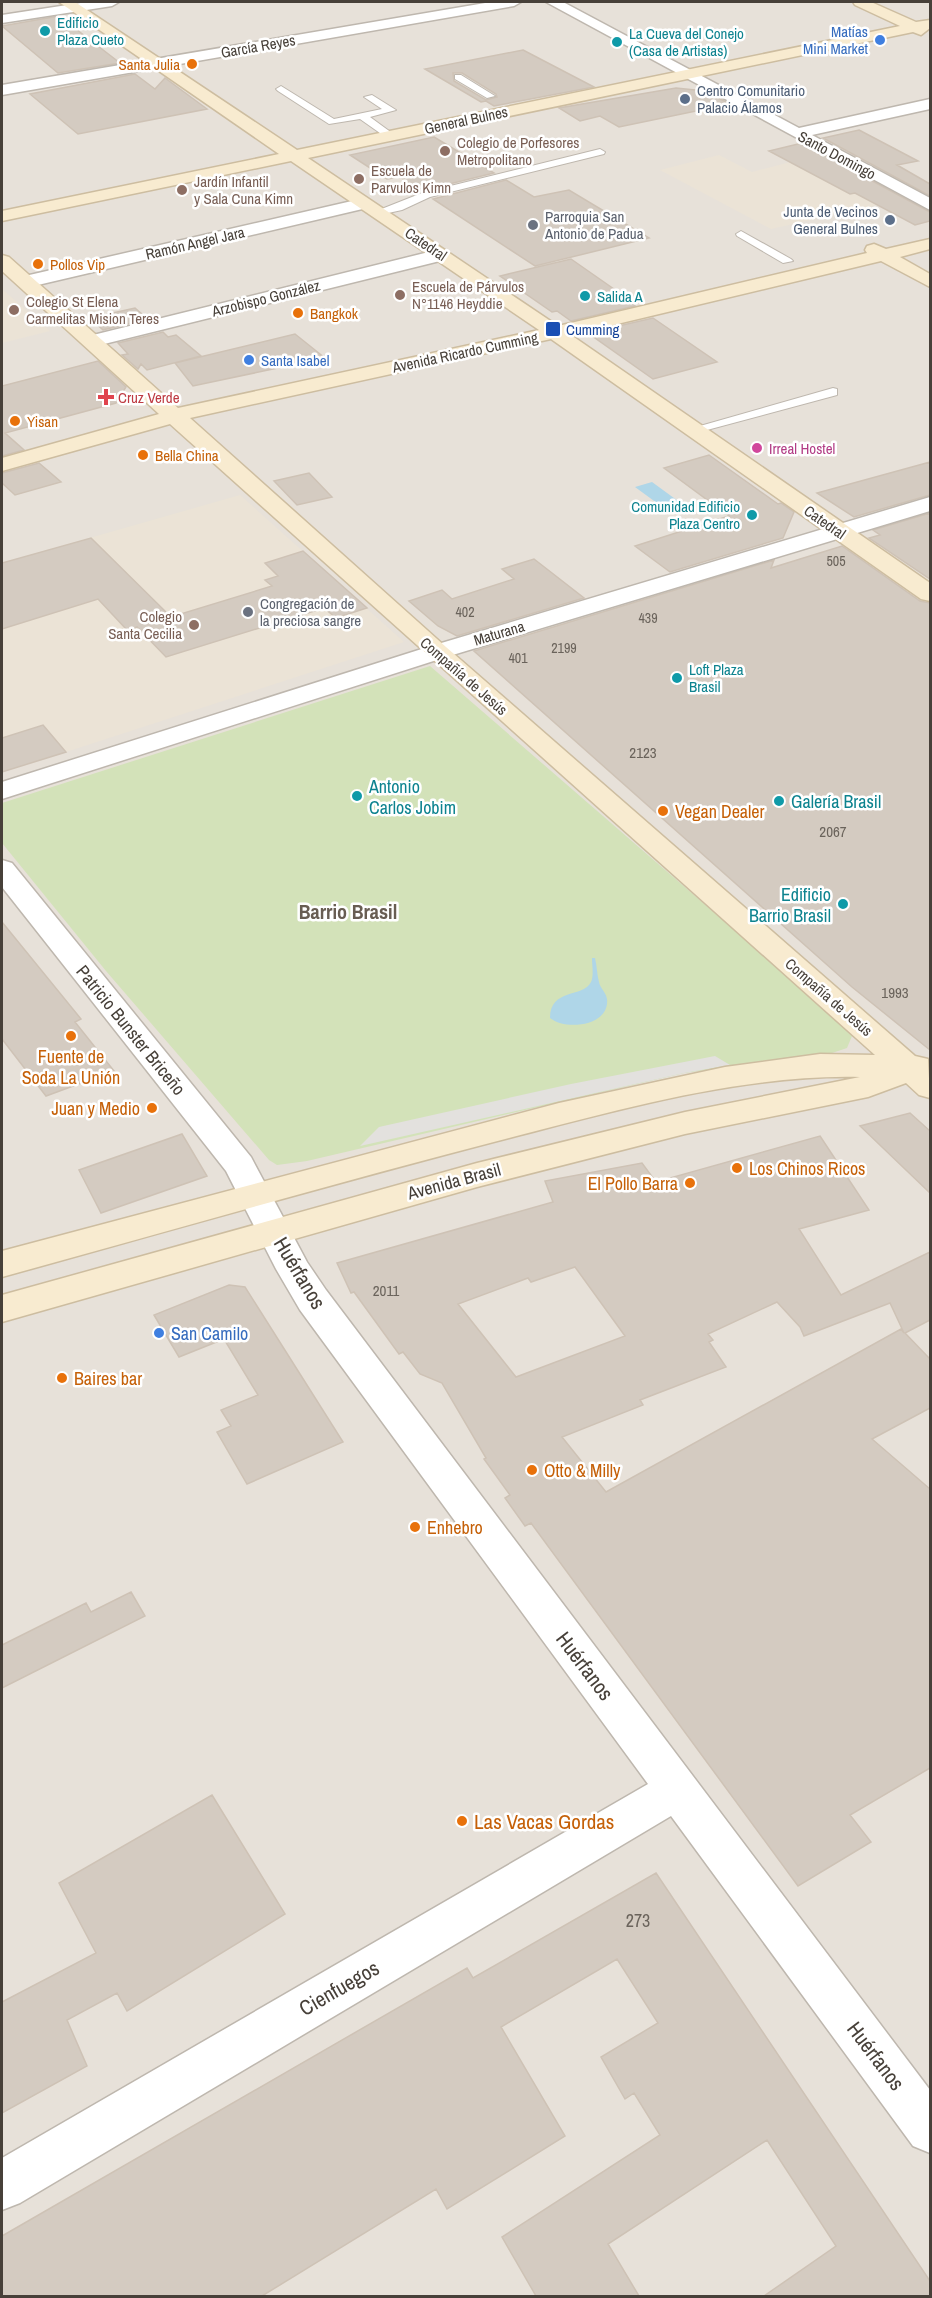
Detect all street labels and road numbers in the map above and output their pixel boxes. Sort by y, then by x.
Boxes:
street label: García Reyes [219,29,297,63]
street label: General Bulnes [422,101,510,139]
street label: Santo Domingo [794,126,880,184]
street label: Ramón Angel Jara [143,221,247,265]
street label: Catedral [401,222,451,266]
street label: Arzobispo González [209,274,322,322]
street label: Avenida Ricardo Cumming [389,326,540,378]
street label: Catedral [800,500,850,544]
street label: Maturana [471,615,527,651]
street label: Compañía de Jesús [416,632,512,720]
street label: Compañía de Jesús [781,953,877,1041]
street label: Patricio Bunster Briceño [71,960,191,1100]
street label: Avenida Brasil [404,1157,503,1206]
street label: Huérfanos [267,1231,333,1315]
street label: Huérfanos [550,1626,620,1706]
street label: Cienfuegos [294,1953,384,2023]
street label: Huérfanos [841,2016,911,2096]

